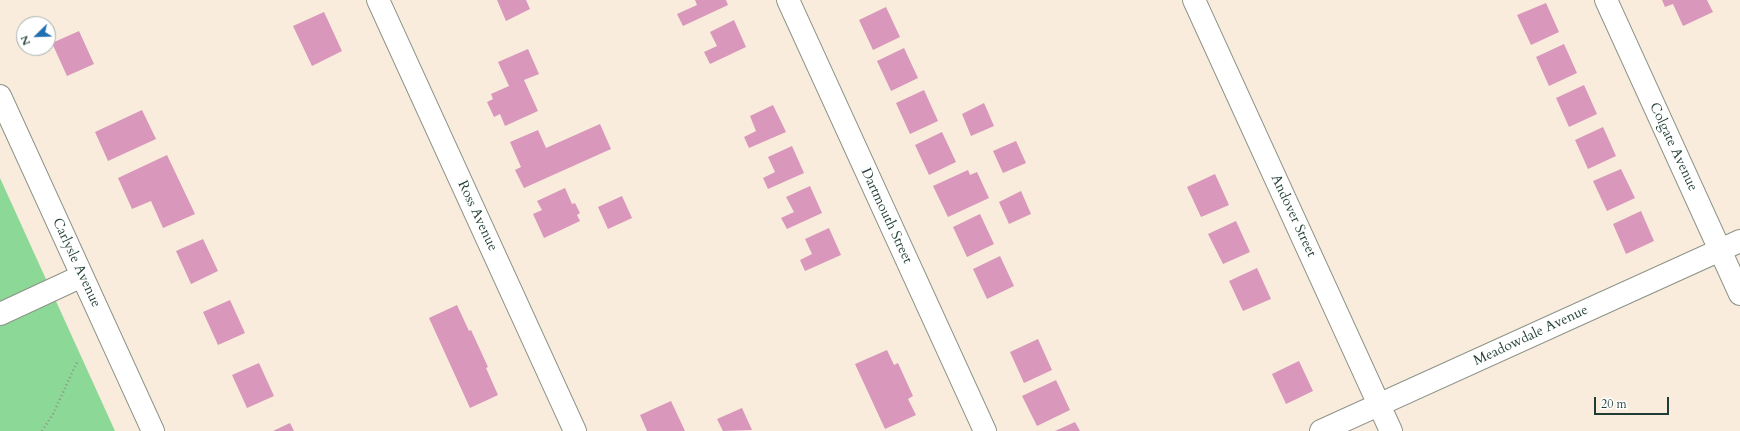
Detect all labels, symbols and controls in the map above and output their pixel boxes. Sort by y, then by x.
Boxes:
north arrow [16,16,56,56]
text: N [17,33,34,48]
street label: Colgate Avenue [1645,100,1701,194]
street label: Dartmouth Street [856,166,916,266]
street label: Andover Street [1267,172,1319,260]
street label: Ross Avenue [453,178,501,254]
street label: Carlysle Avenue [48,216,104,310]
street label: Meadowdale Avenue [1471,302,1591,370]
scale bar [1596,389,1671,415]
text: 20 m [1601,396,1627,412]

